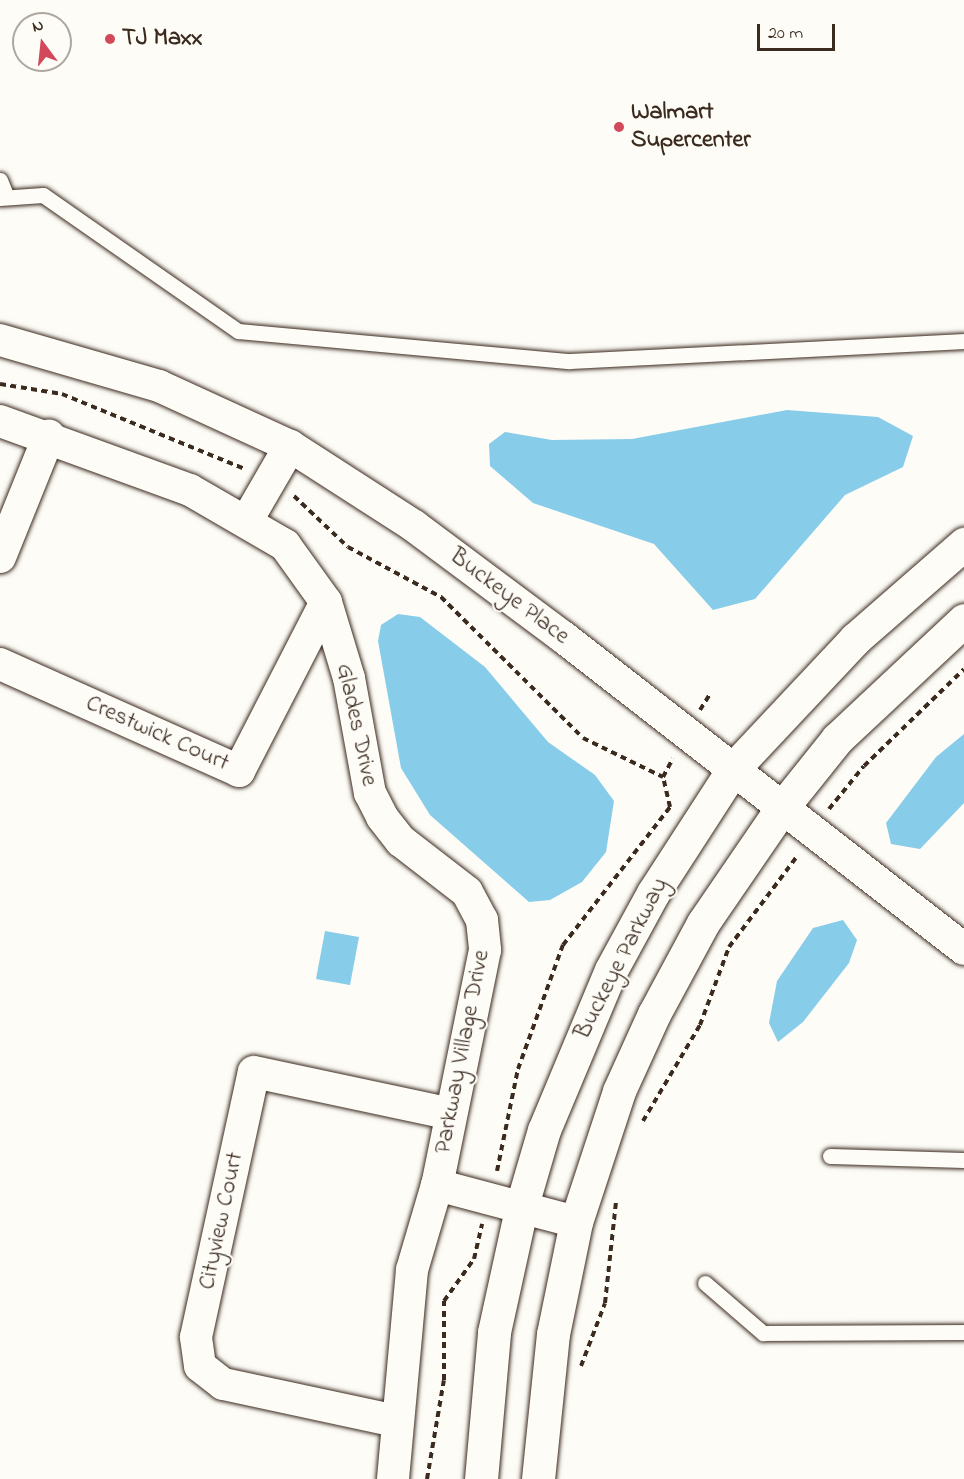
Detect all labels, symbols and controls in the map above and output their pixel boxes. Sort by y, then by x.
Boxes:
north arrow [12,12,72,72]
scale bar [760,12,838,50]
text: N [30,14,46,40]
text: 20 m [768,21,803,47]
place label: TJ Maxx [122,25,202,53]
marker: TJ Maxx [103,32,117,46]
place label: Walmart Supercenter [631,99,751,155]
marker: Walmart Supercenter [612,120,626,134]
street label: Buckeye Place [443,543,575,651]
street label: Glades Drive [329,661,383,789]
street label: Crestwick Court [81,690,233,778]
street label: Buckeye Parkway [569,874,675,1044]
street label: Parkway Village Drive [429,948,497,1156]
street label: Cityview Court [193,1150,251,1292]

